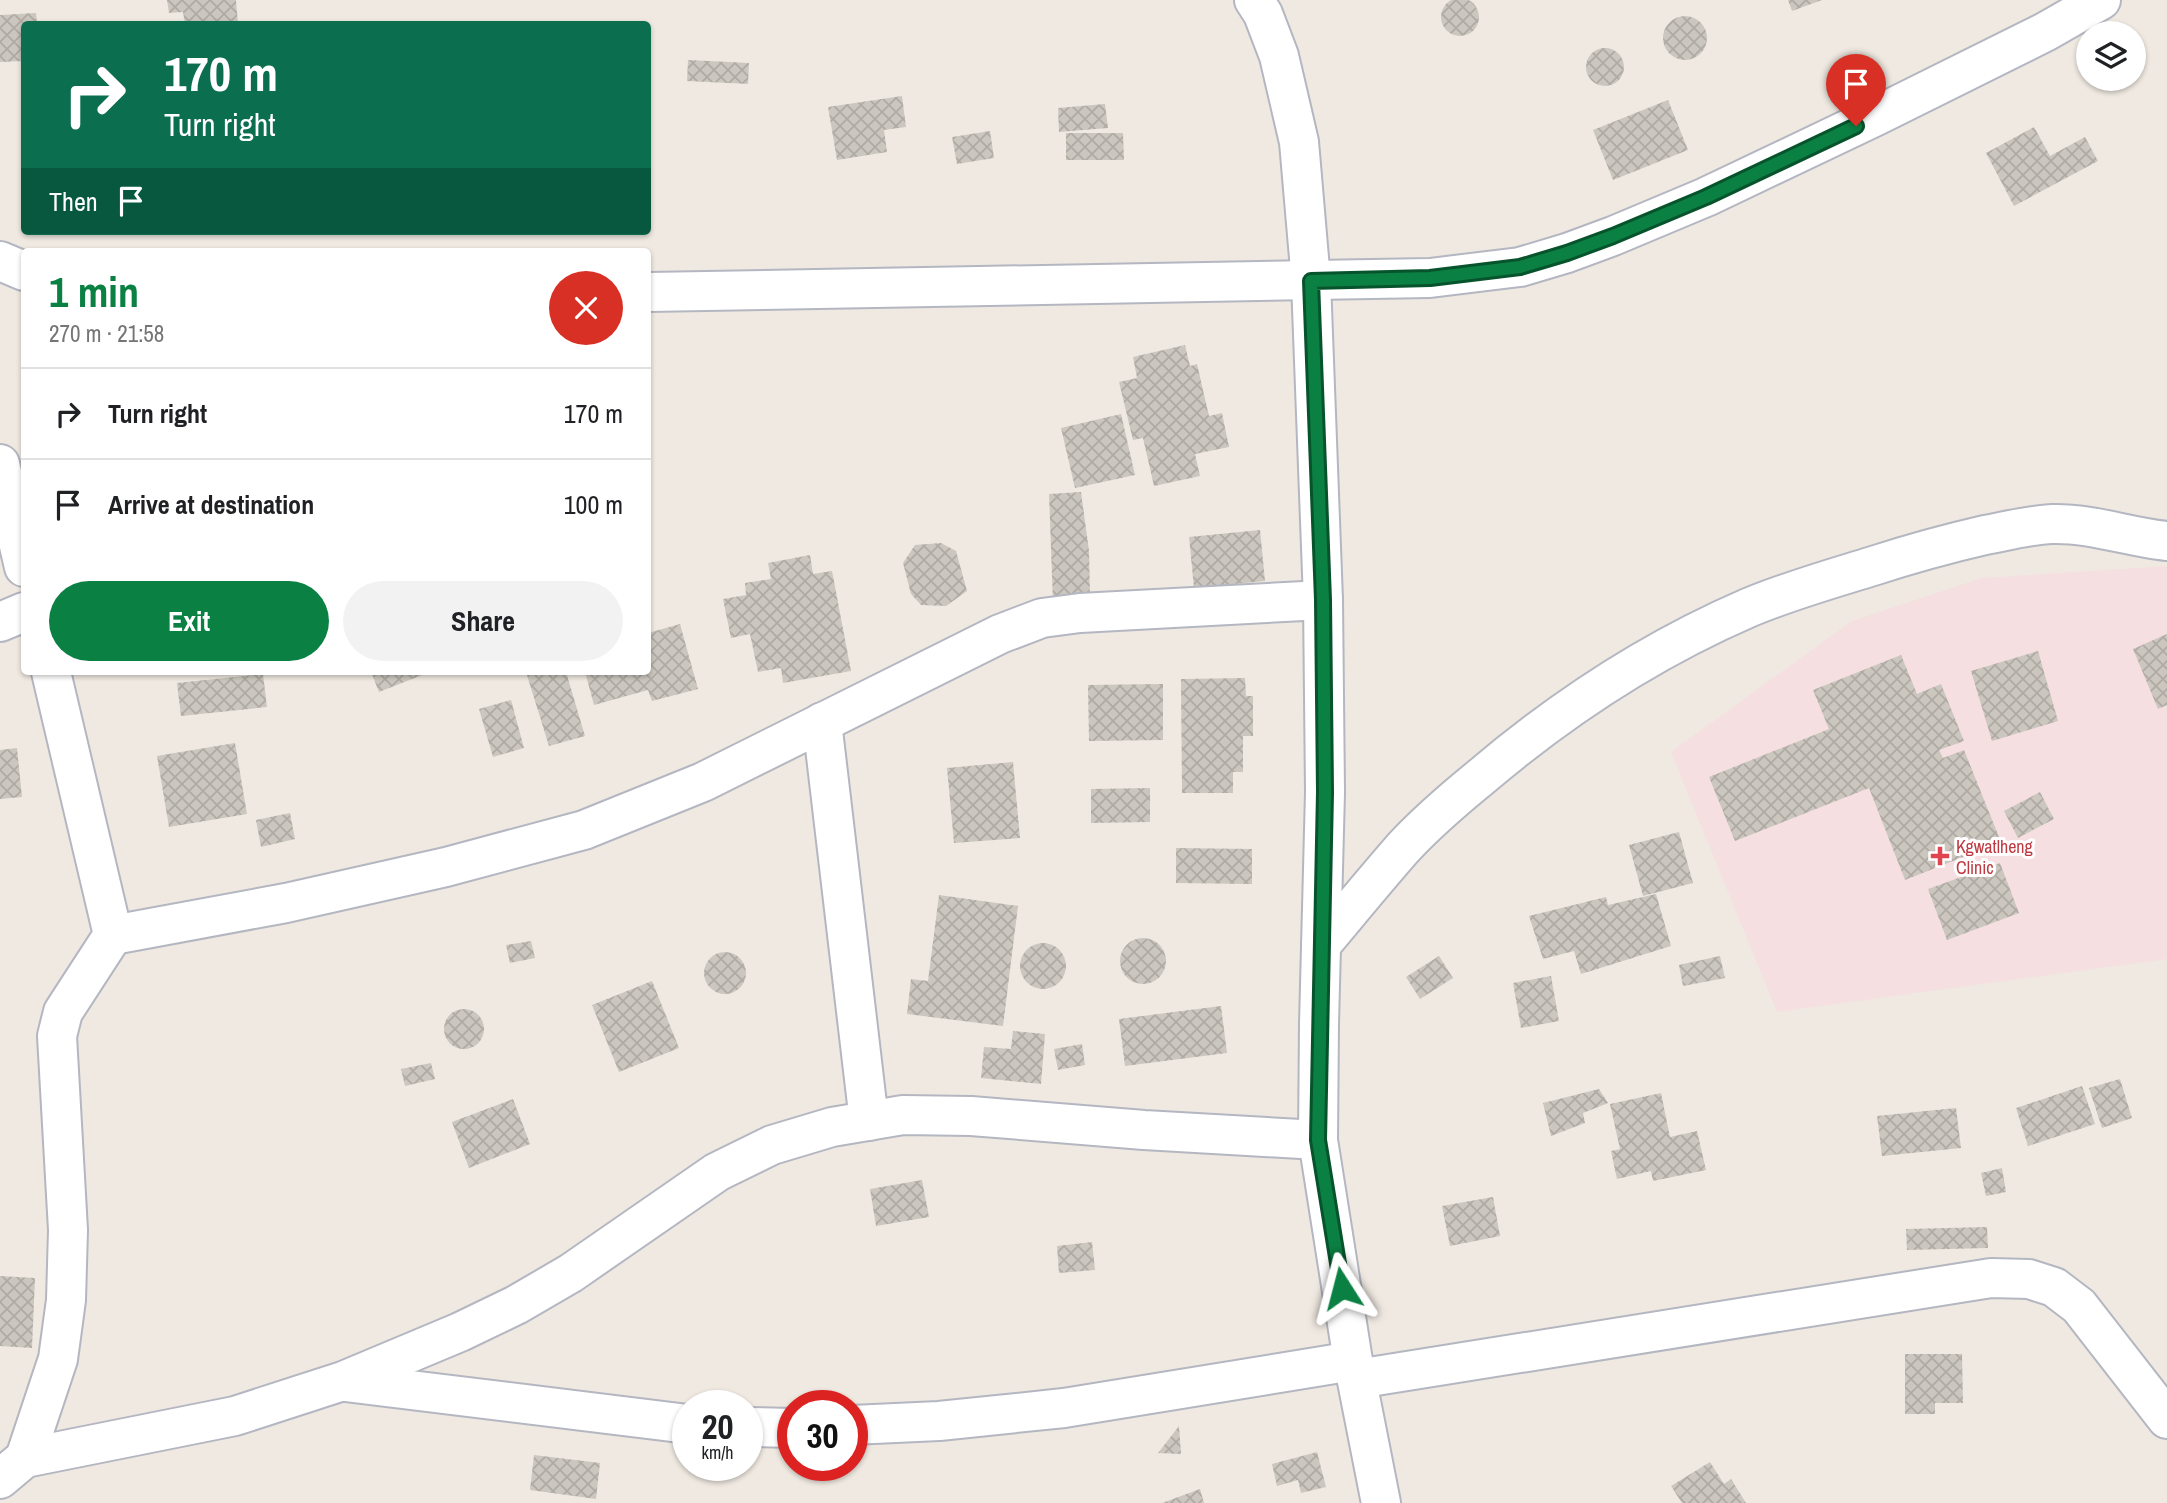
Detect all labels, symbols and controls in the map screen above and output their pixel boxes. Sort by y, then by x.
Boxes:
map controls [2076,21,2146,91]
button: layers [2076,21,2146,91]
text: 170 m [164,40,278,106]
icon: right [49,49,140,140]
pin [1826,54,1886,126]
icon: arrive [1837,65,1875,103]
text: Turn right [164,103,276,146]
icon: arrive [112,182,150,220]
text: Then [49,184,98,219]
text: 1 min [49,264,139,320]
button: close [549,271,623,345]
text: 270 m · 21:58 [49,318,164,349]
icon: right [49,395,87,433]
text: Turn right [108,396,207,431]
text: 170 m [564,396,623,431]
icon: arrive [49,486,87,524]
text: Arrive at destination [108,487,314,522]
text: 100 m [564,487,623,522]
button: Exit [49,581,329,661]
button: Share [343,581,623,661]
place label: Kgwatlheng Clinic [1956,834,2034,880]
marker: Kgwatlheng Clinic [1930,846,1950,866]
position arrow [1305,1251,1379,1325]
speed limit sign: 30 [777,1390,868,1481]
text: 20 [702,1403,733,1450]
text: km/h [702,1440,734,1465]

